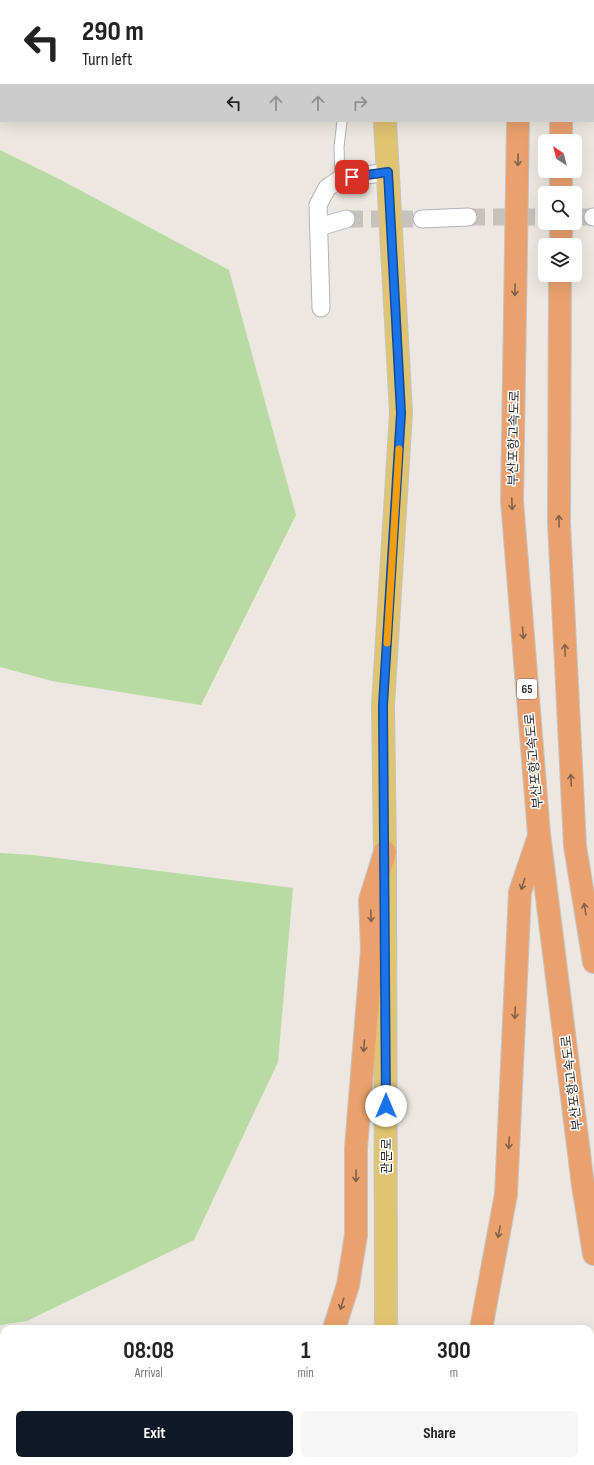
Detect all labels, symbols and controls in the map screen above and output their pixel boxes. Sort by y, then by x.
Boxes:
text: 290 m [82,15,144,48]
icon: left [16,16,68,68]
text: Turn left [82,49,133,70]
icon: left [223,92,245,114]
icon: ahead [265,92,287,114]
icon: ahead [307,92,329,114]
icon: right [349,92,371,114]
north arrow [538,134,582,178]
map controls [538,134,582,282]
one-way arrow [514,153,521,166]
pin [335,160,369,194]
icon: arrive [341,166,363,188]
button: search [538,186,582,230]
button: layers [538,238,582,282]
one-way arrow [512,283,519,296]
street label: 부산포항고속도로 [505,390,523,486]
one-way arrow [509,497,516,510]
one-way arrow [555,515,563,528]
one-way arrow [519,627,526,640]
one-way arrow [561,644,568,657]
road number: 65 [517,679,537,699]
street label: 부산포항고속도로 [522,713,546,809]
one-way arrow [568,774,575,787]
one-way arrow [519,877,526,890]
one-way arrow [581,903,589,916]
one-way arrow [367,909,374,922]
one-way arrow [511,1006,518,1019]
street label: 부산포항고속도로 [558,1034,586,1131]
one-way arrow [361,1039,368,1052]
position arrow [365,1085,407,1127]
one-way arrow [505,1136,512,1149]
street label: 관문로 [379,1138,395,1174]
one-way arrow [352,1169,360,1182]
one-way arrow [495,1225,503,1238]
one-way arrow [338,1297,345,1310]
text: 08:08 [123,1336,174,1365]
text: 1 [301,1336,310,1365]
text: 300 [437,1336,471,1365]
text: Arrival [135,1365,163,1381]
text: min [297,1365,314,1381]
text: m [450,1365,458,1381]
button: Exit [16,1411,293,1457]
button: Share [301,1411,578,1457]

